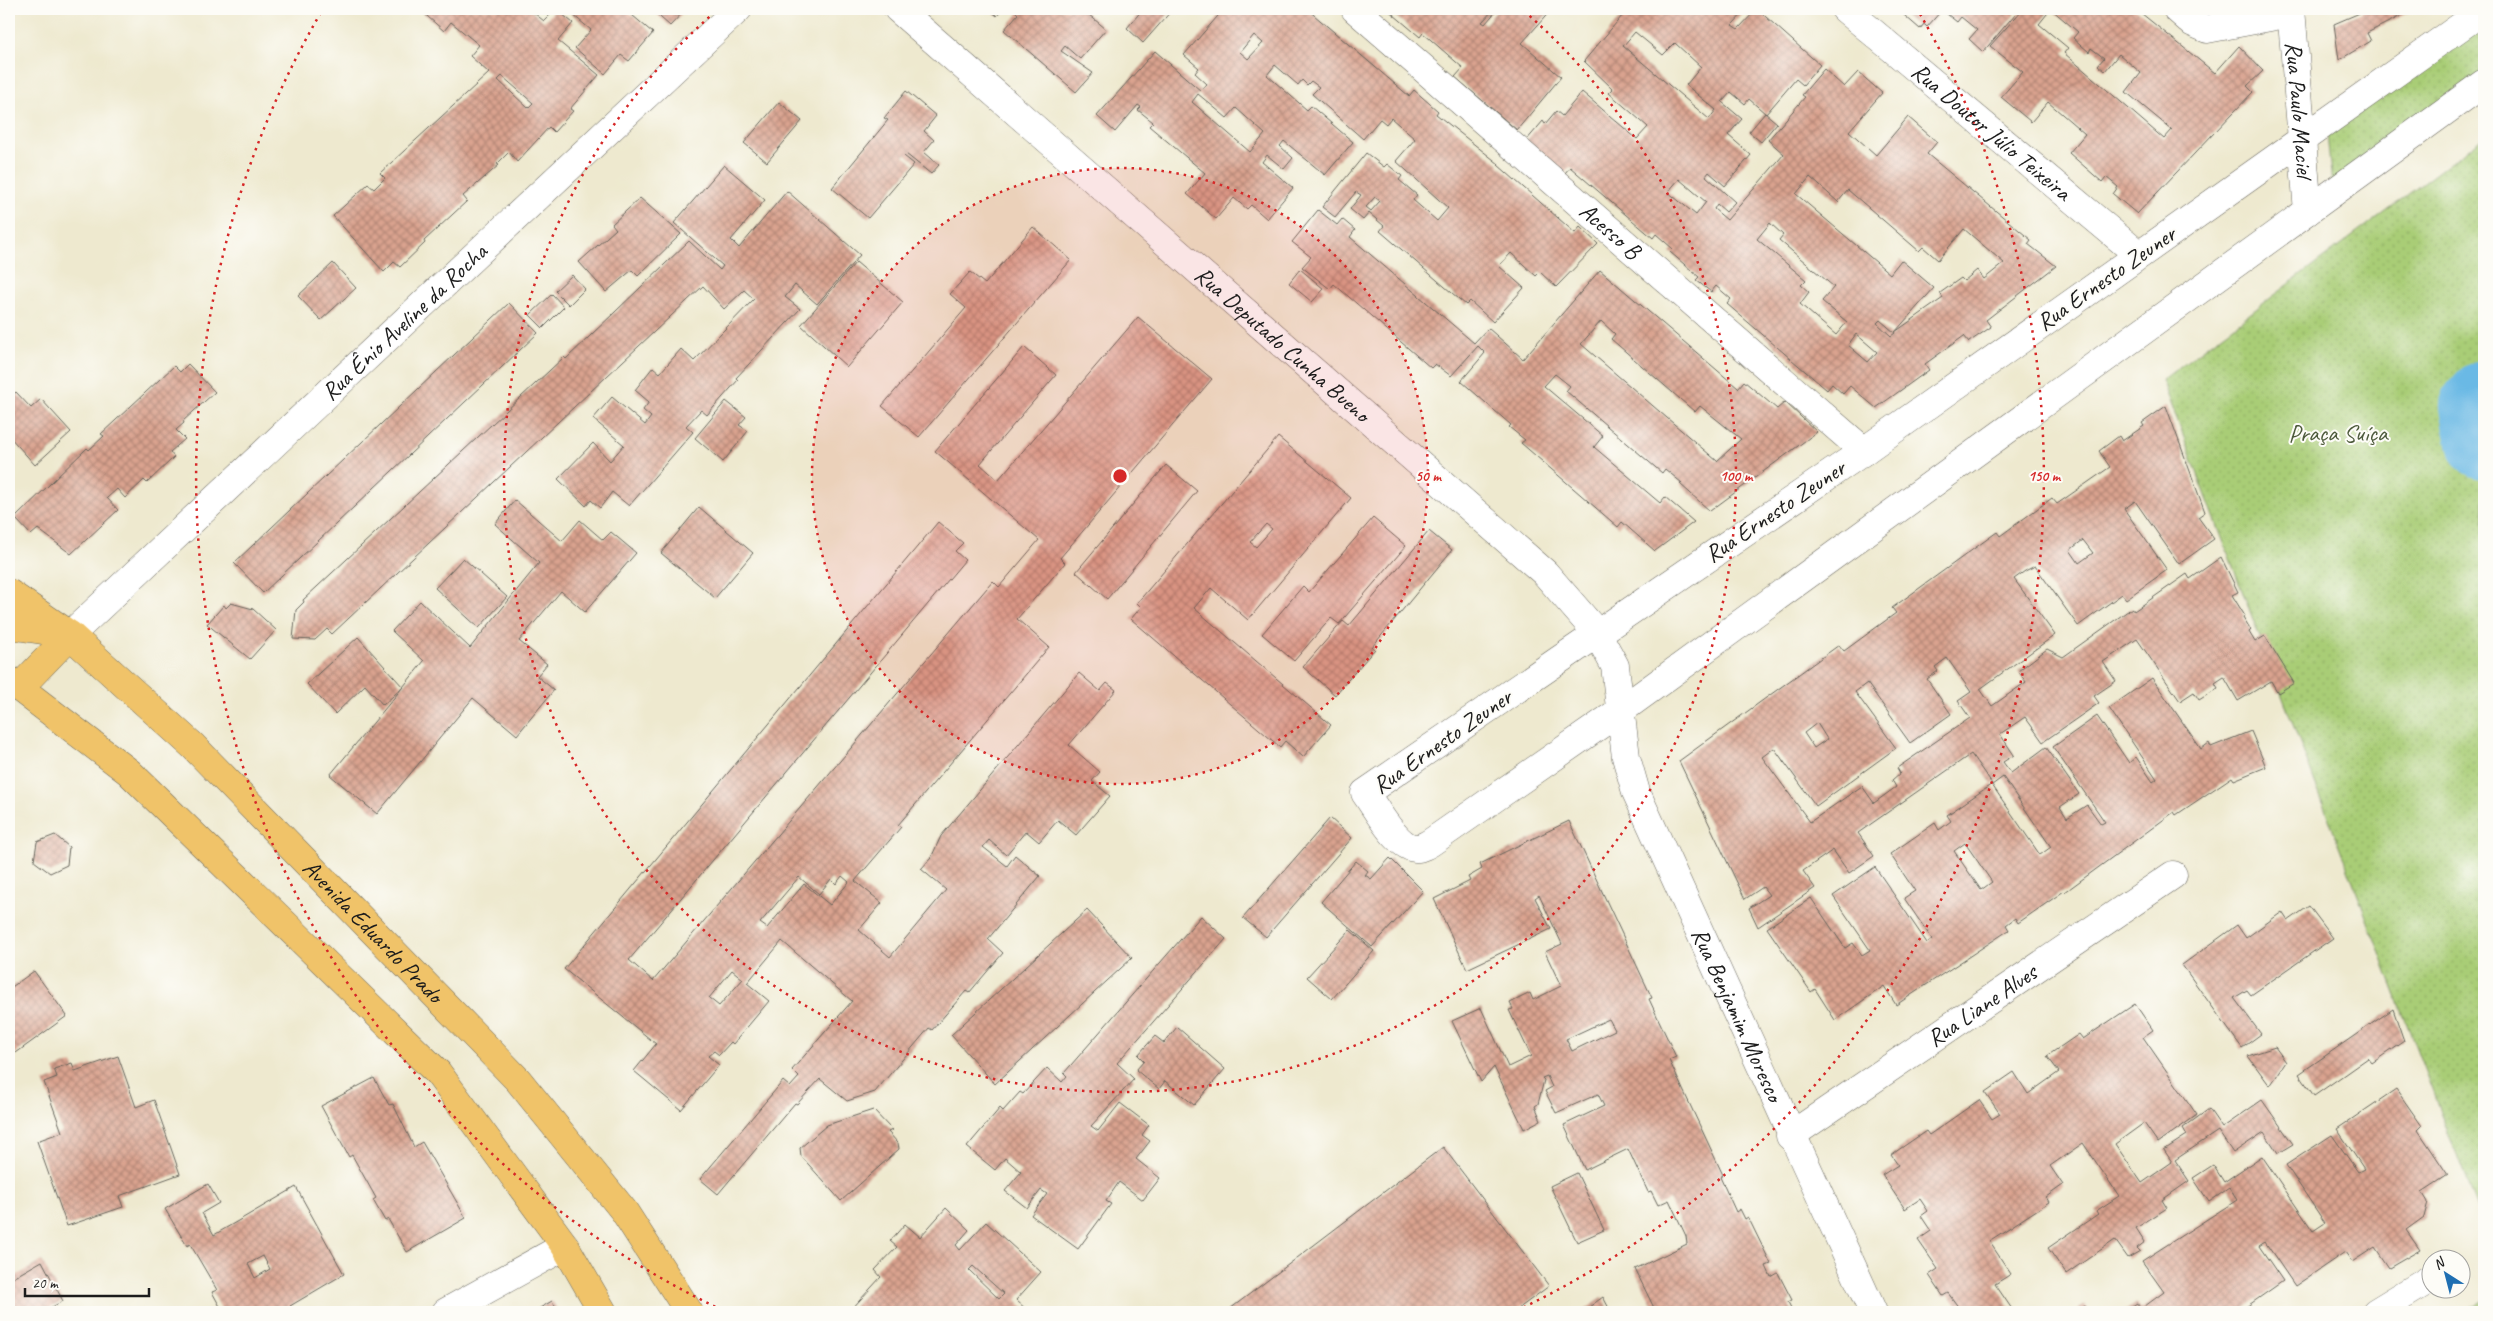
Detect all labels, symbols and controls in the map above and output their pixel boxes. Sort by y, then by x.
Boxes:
street label: Rua Paulo Maciel [2279,41,2320,183]
street label: Rua Doutor Júlio Teixeira [1905,56,2079,208]
street label: Acesso B [1573,196,1648,266]
street label: Rua Ernesto Zeuner [2031,218,2183,337]
street label: Rua Ênio Aveline da Rocha [315,236,494,407]
street label: Rua Deputado Cunha Bueno [1189,260,1378,430]
park label: Praça Suíça [2289,418,2389,448]
street label: Rua Ernesto Zeuner [1699,452,1853,569]
centre of rings [1111,467,1129,485]
text: 50 m [1415,467,1442,486]
text: 100 m [1720,467,1754,486]
text: 150 m [2028,467,2062,486]
street label: Rua Ernesto Zeuner [1367,681,1519,800]
street label: Avenida Eduardo Prado [296,853,452,1011]
street label: Rua Benjamim Moresco [1685,923,1791,1108]
street label: Rua Liane Alves [1921,956,2045,1053]
north arrow [2420,1248,2470,1298]
text: N [2430,1253,2449,1273]
scale bar [25,1266,149,1298]
text: 20 m [32,1274,59,1293]

